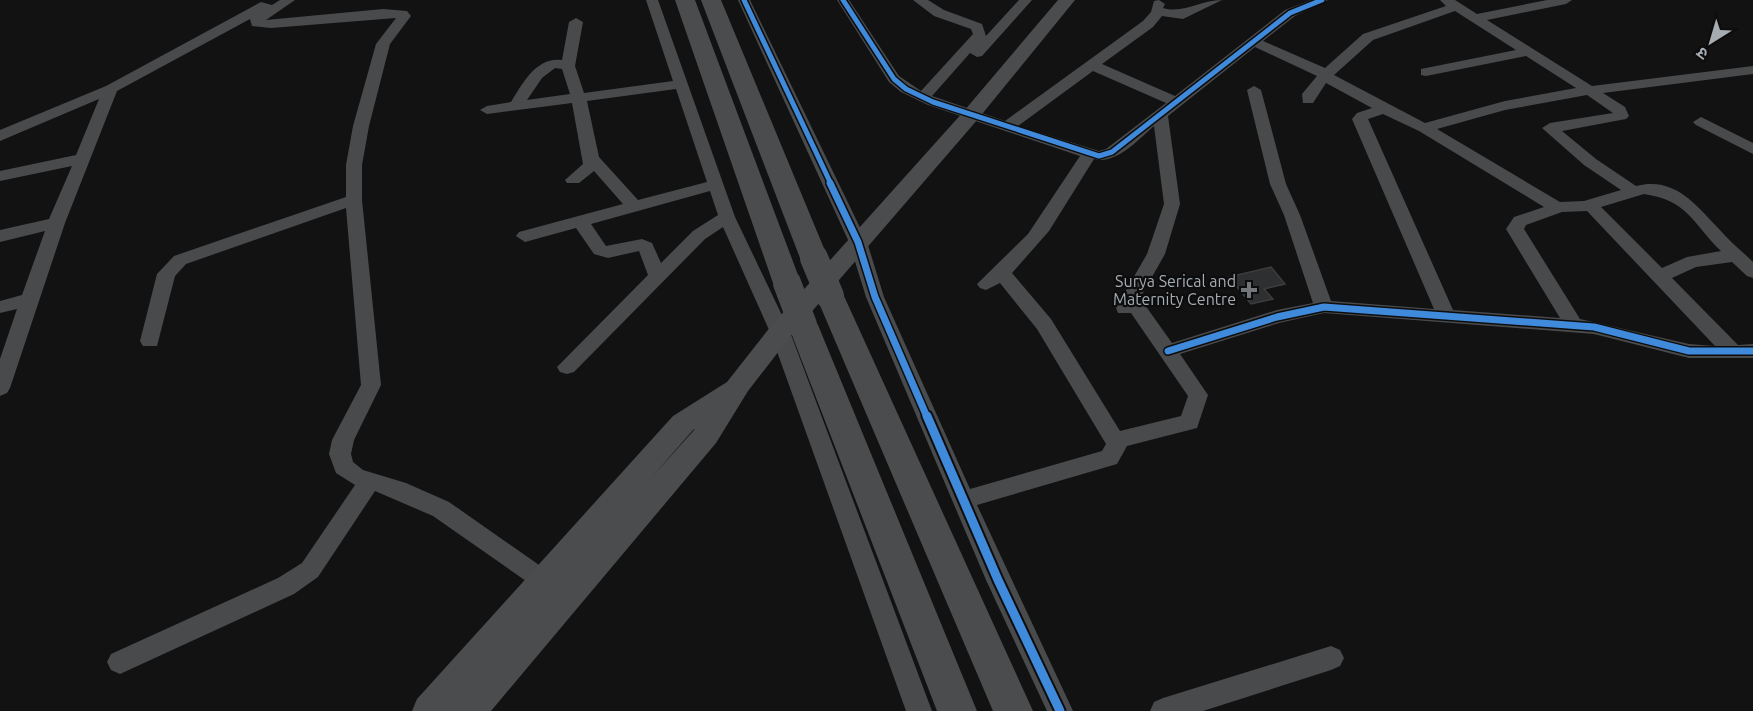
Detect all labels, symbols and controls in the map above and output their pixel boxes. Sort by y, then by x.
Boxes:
north arrow [1681,12,1741,72]
text: उ [1692,44,1711,64]
place label: Surya Serical and Maternity Centre [1113,272,1236,308]
marker: Surya Serical and Maternity Centre [1240,281,1258,299]

